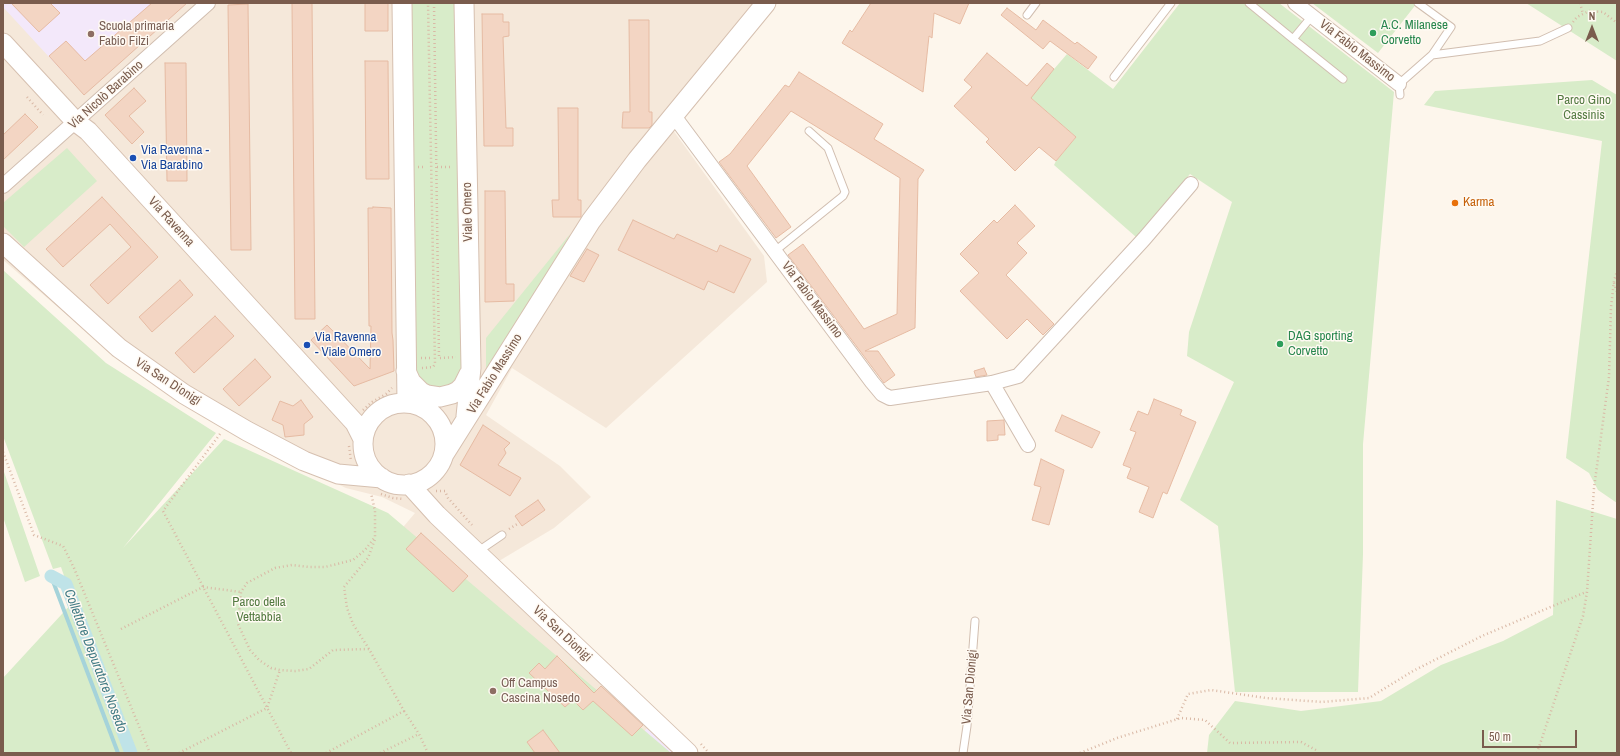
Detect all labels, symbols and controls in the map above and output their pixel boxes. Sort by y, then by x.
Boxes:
north arrow [1572,8,1612,48]
text: N [1589,9,1595,23]
street label: Via Fabio Massimo [1316,17,1398,85]
place label: A.C. Milanese Corvetto [1381,18,1448,49]
place label: Scuola primaria Fabio Filzi [99,19,174,50]
marker: A.C. Milanese Corvetto [1368,28,1378,38]
marker: Scuola primaria Fabio Filzi [86,29,96,39]
street label: Via Nicolò Barabino [65,57,147,133]
park label: Parco Gino Cassinis [1557,93,1611,124]
place label: Via Ravenna - Via Barabino [141,143,209,174]
marker: Via Ravenna - Via Barabino [128,153,138,163]
street label: Viale Omero [460,182,476,242]
street label: Via Ravenna [145,194,197,250]
place label: Karma [1463,195,1494,211]
marker: Karma [1450,198,1460,208]
street label: Via Fabio Massimo [778,259,846,341]
place label: DAG sporting Corvetto [1288,329,1353,360]
place label: Via Ravenna - Viale Omero [315,330,381,361]
street label: Via Fabio Massimo [464,331,526,417]
marker: DAG sporting Corvetto [1275,339,1285,349]
marker: Via Ravenna - Viale Omero [302,340,312,350]
street label: Via San Dionigi [132,355,204,409]
water label: Collettore Depuratore Nosedo [60,587,130,735]
park label: Parco della Vettabbia [232,595,286,626]
street label: Via San Dionigi [529,603,595,665]
street label: Via San Dionigi [959,649,981,725]
place label: Off Campus Cascina Nosedo [501,676,580,707]
marker: Off Campus Cascina Nosedo [488,686,498,696]
scale bar [1484,722,1579,748]
text: 50 m [1489,729,1511,745]

